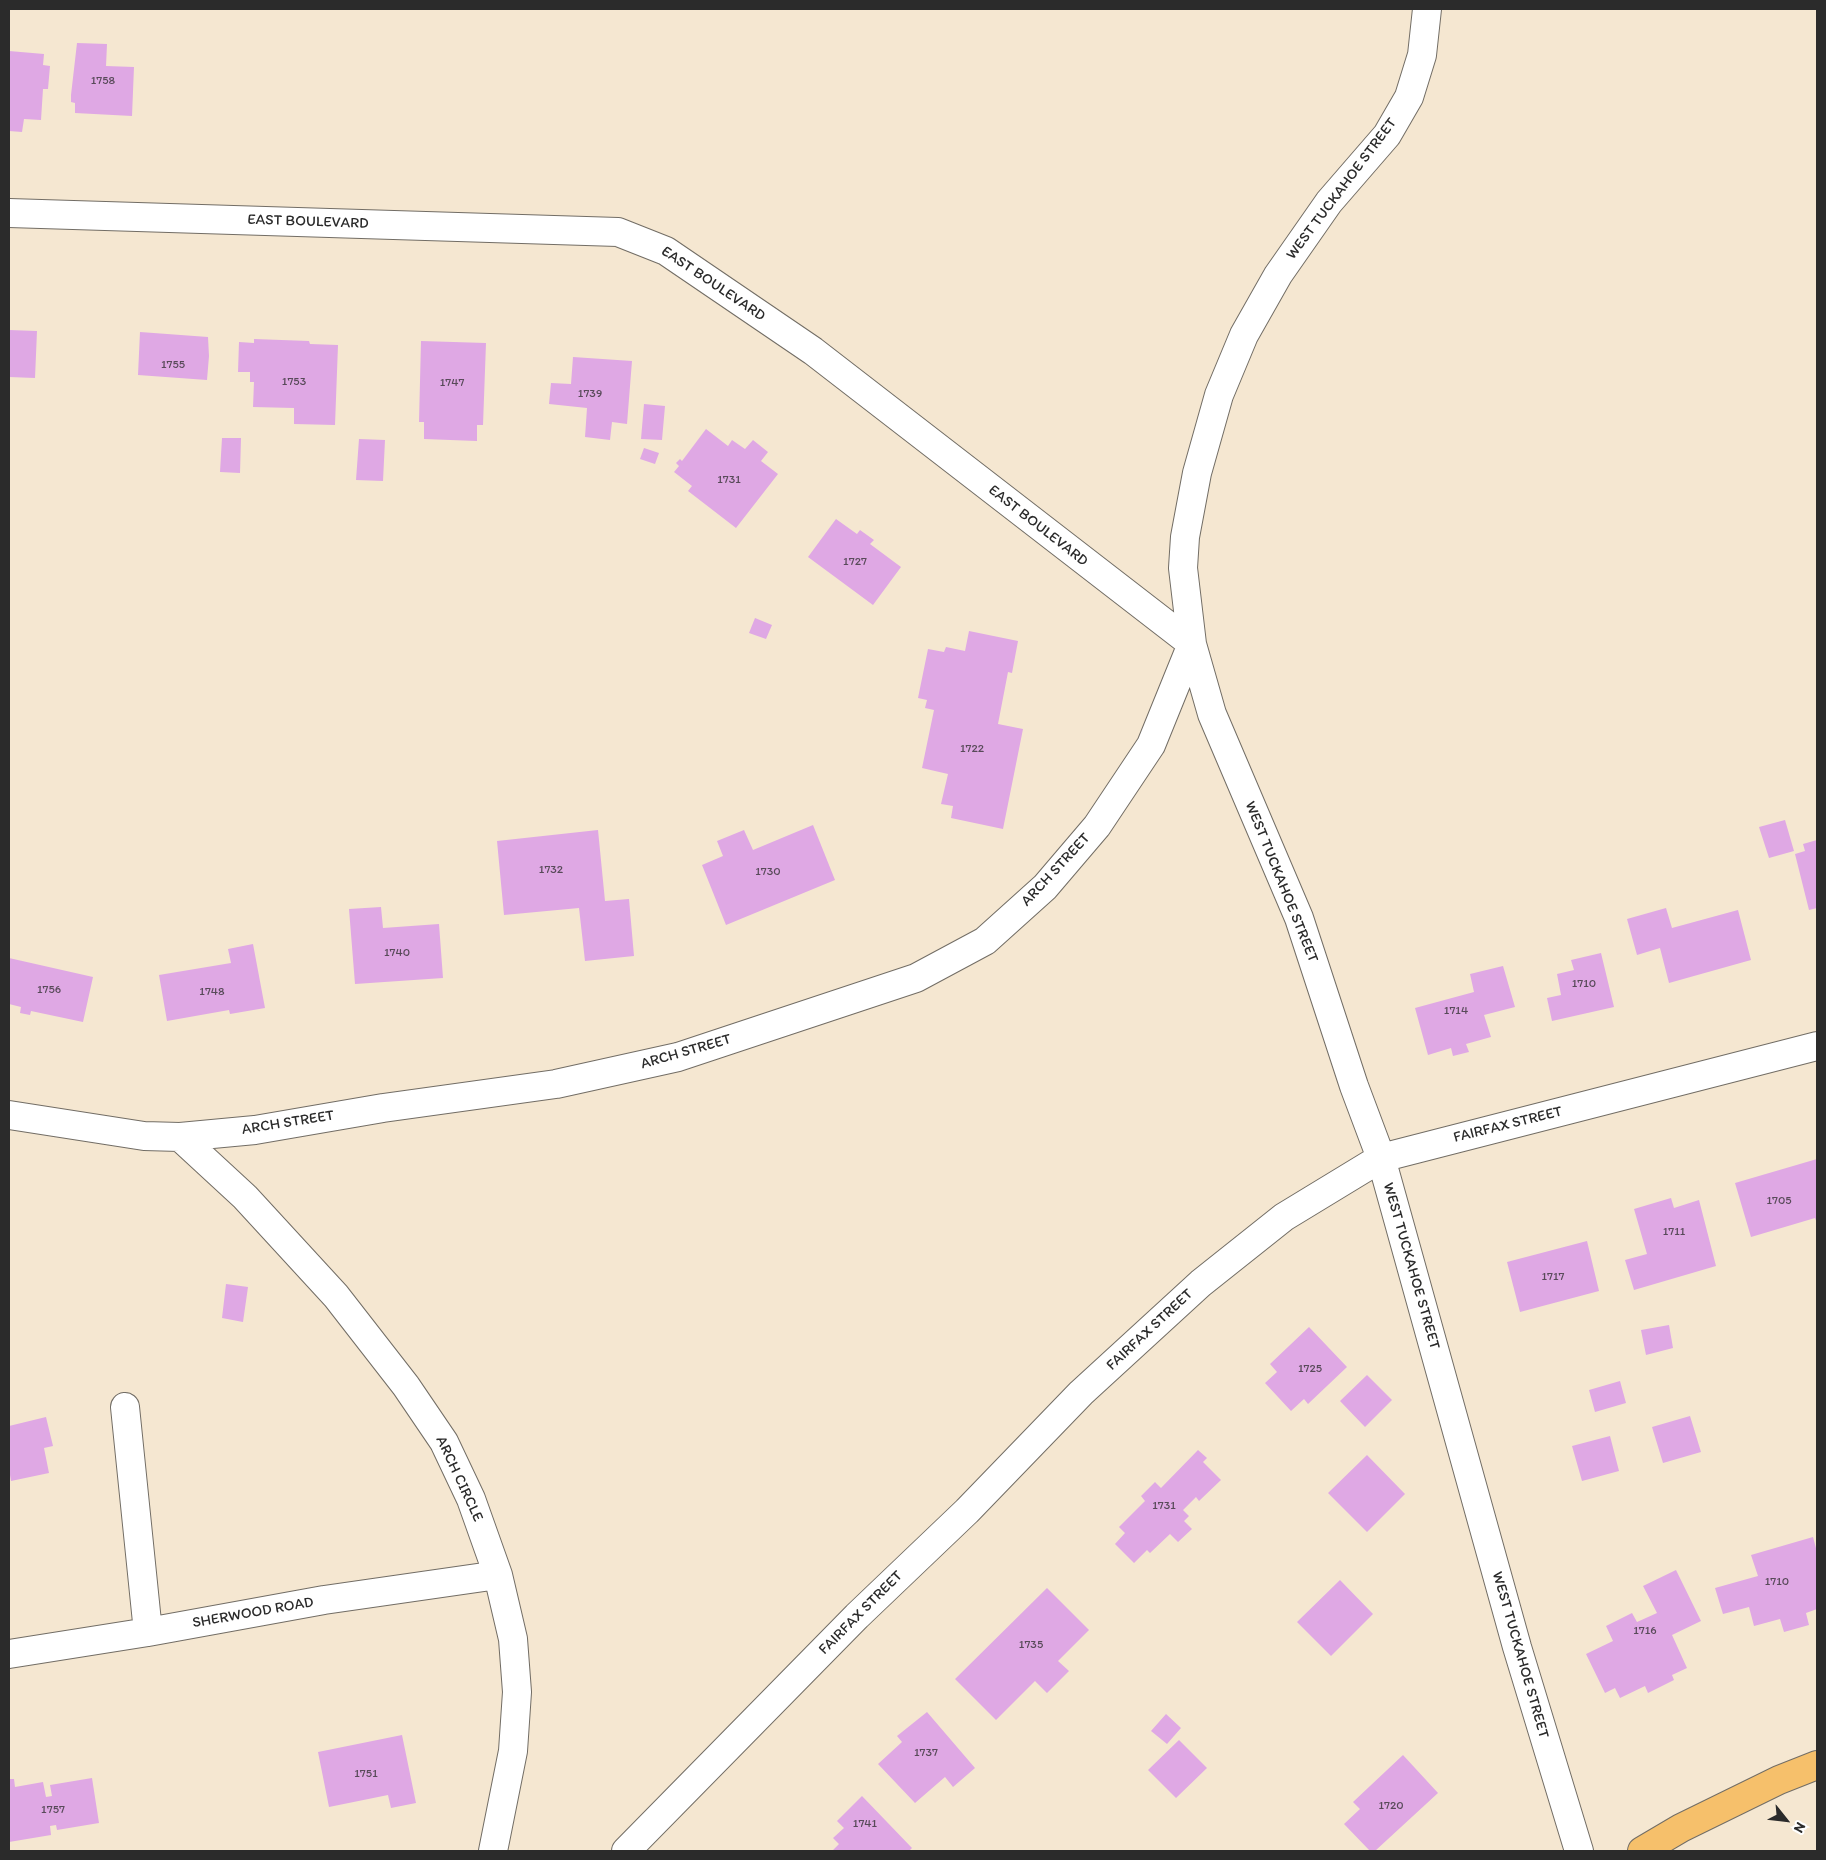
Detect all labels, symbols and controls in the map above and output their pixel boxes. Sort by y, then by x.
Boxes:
house number: 1758 [91,74,115,88]
street label: WEST TUCKAHOE STREET [1283,115,1401,263]
street label: EAST BOULEVARD [247,211,369,233]
street label: EAST BOULEVARD [658,243,768,325]
house number: 1755 [161,358,185,372]
house number: 1753 [282,375,306,389]
house number: 1747 [440,376,464,390]
house number: 1739 [578,387,602,401]
house number: 1731 [717,473,741,487]
street label: EAST BOULEVARD [985,482,1091,570]
house number: 1727 [843,555,867,569]
house number: 1722 [960,742,984,756]
street label: WEST TUCKAHOE STREET [1240,799,1322,965]
street label: ARCH STREET [1018,830,1094,910]
house number: 1732 [539,863,563,877]
house number: 1730 [755,865,781,879]
house number: 1740 [384,946,410,960]
house number: 1710 [1572,977,1596,991]
house number: 1756 [37,983,61,997]
house number: 1748 [199,985,225,999]
house number: 1714 [1444,1004,1468,1018]
street label: ARCH STREET [639,1030,733,1074]
street label: FAIRFAX STREET [1452,1103,1564,1147]
street label: ARCH STREET [241,1107,335,1139]
street label: WEST TUCKAHOE STREET [1379,1181,1443,1351]
house number: 1705 [1766,1194,1792,1208]
house number: 1711 [1663,1225,1685,1239]
house number: 1717 [1541,1270,1565,1284]
street label: FAIRFAX STREET [1103,1285,1197,1375]
house number: 1725 [1298,1362,1322,1376]
street label: ARCH CIRCLE [431,1433,487,1525]
house number: 1731 [1152,1499,1176,1513]
street label: FAIRFAX STREET [815,1567,907,1659]
street label: WEST TUCKAHOE STREET [1488,1570,1552,1740]
house number: 1710 [1765,1575,1789,1589]
street label: SHERWOOD ROAD [191,1593,315,1633]
house number: 1716 [1633,1624,1657,1638]
house number: 1735 [1019,1638,1043,1652]
house number: 1737 [914,1746,938,1760]
house number: 1751 [354,1767,378,1781]
north arrow [1761,1795,1811,1845]
house number: 1720 [1378,1799,1404,1813]
house number: 1757 [41,1803,65,1817]
house number: 1741 [853,1817,877,1831]
text: N [1790,1819,1809,1836]

